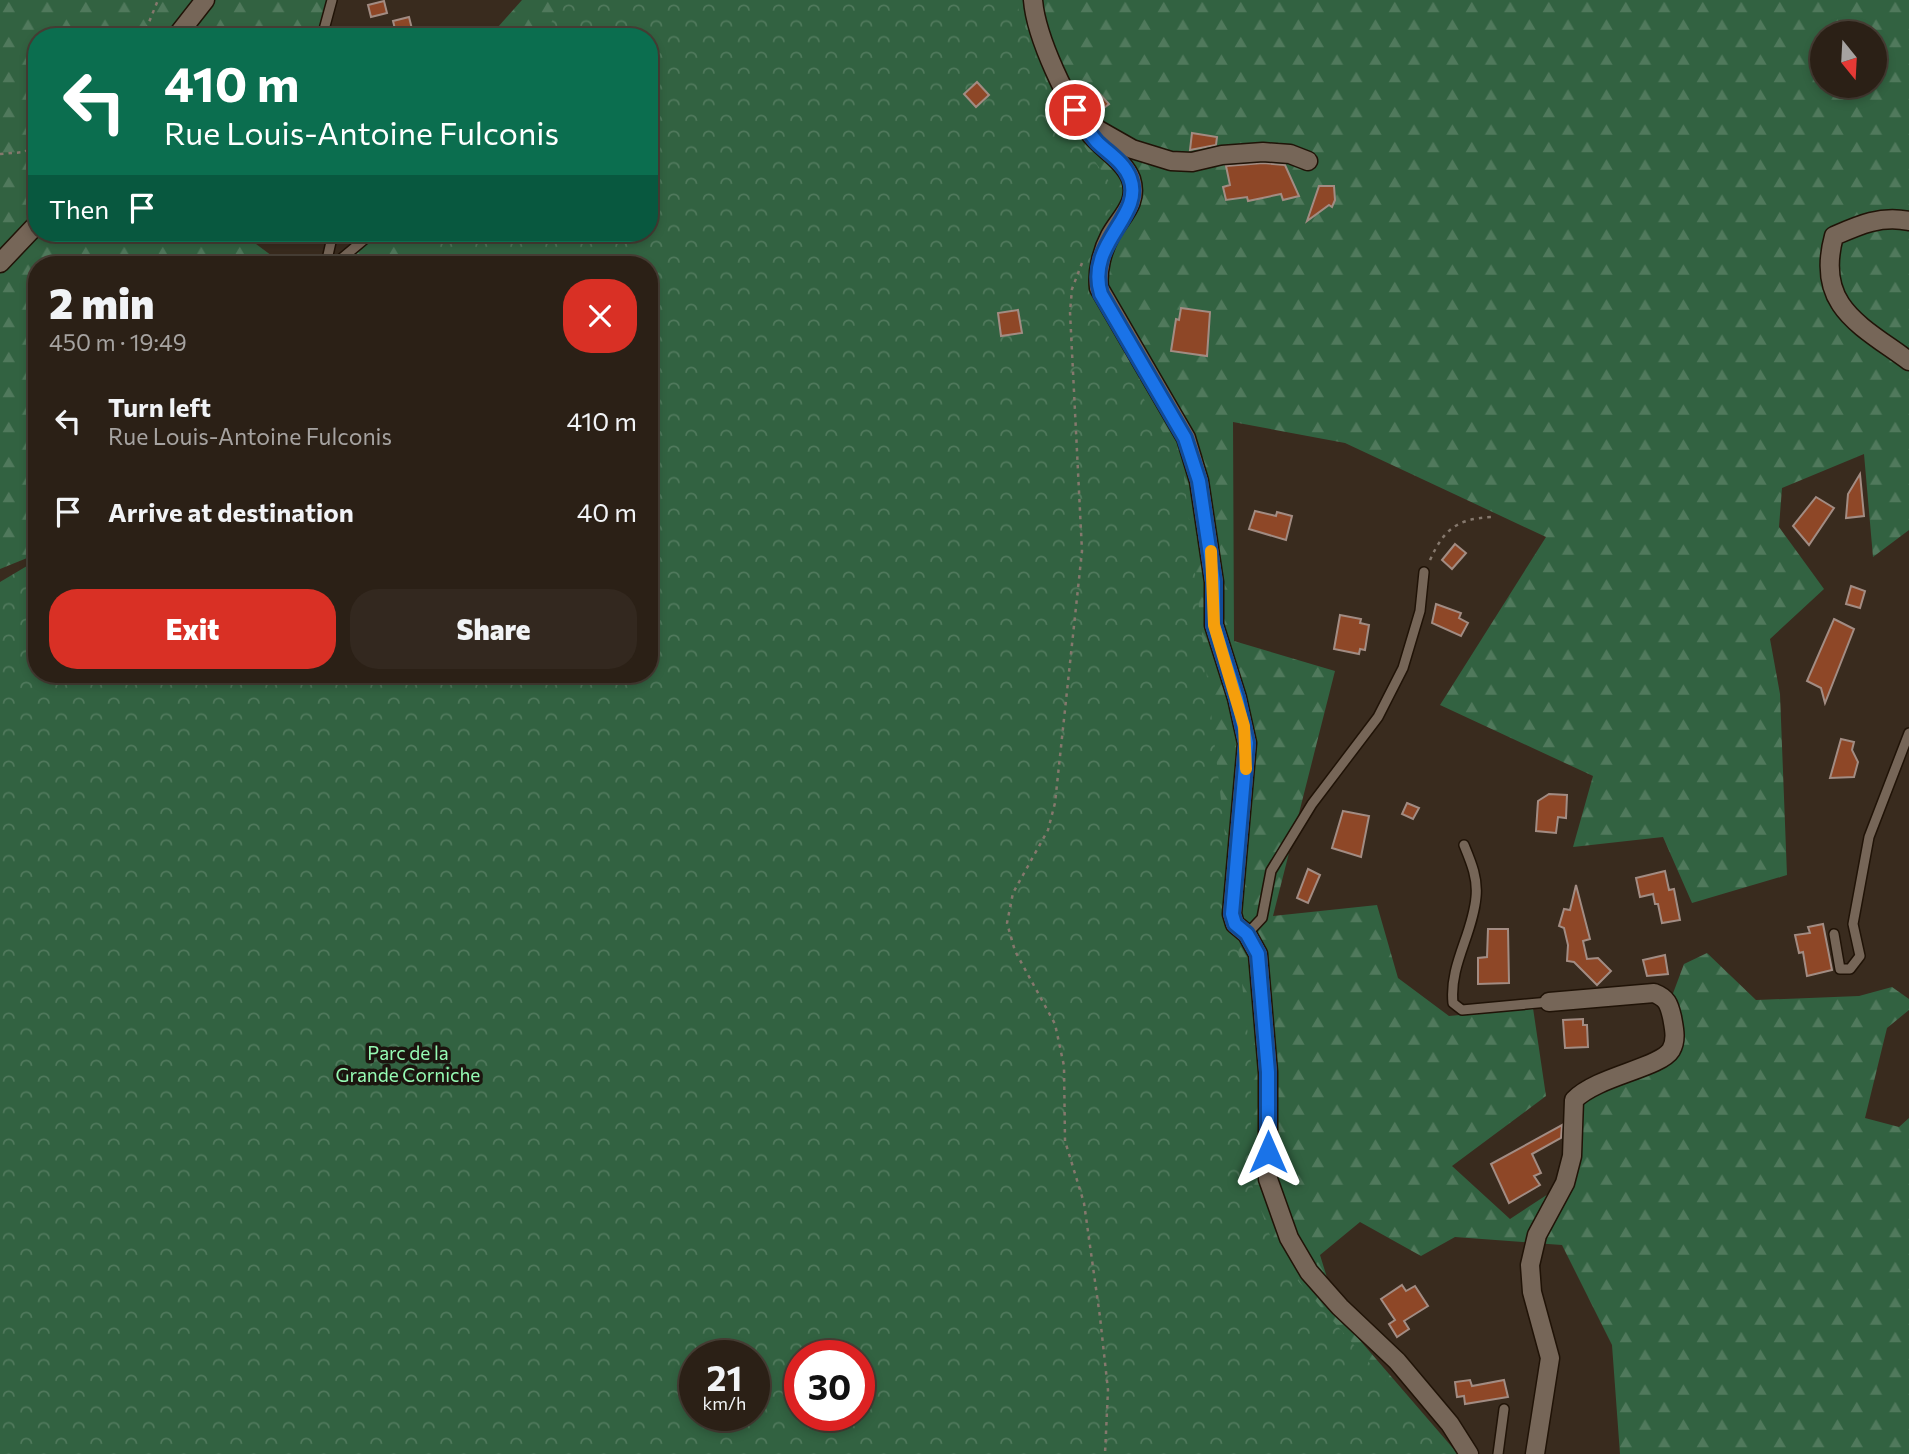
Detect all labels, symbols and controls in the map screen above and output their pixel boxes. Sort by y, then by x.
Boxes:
north arrow [1810,21,1886,98]
map controls [1810,21,1887,98]
text: 410 m [164,52,299,112]
icon: left [49,56,140,147]
pin [1045,80,1105,140]
icon: arrive [1056,91,1094,129]
text: Rue Louis-Antoine Fulconis [164,112,559,152]
icon: arrive [123,189,161,227]
text: Then [49,193,109,224]
text: 2 min [49,276,155,328]
button: close [563,279,637,353]
text: 450 m · 19:49 [49,328,187,356]
text: Turn left [108,391,211,422]
icon: left [49,402,87,440]
text: 410 m [566,405,637,436]
text: Rue Louis-Antoine Fulconis [108,422,392,450]
icon: arrive [49,493,87,531]
text: Arrive at destination [108,496,354,527]
text: 40 m [577,496,637,527]
button: Exit [49,589,336,669]
button: Share [350,589,637,669]
park label: Parc de la Grande Corniche [336,1041,480,1086]
position arrow [1231,1115,1305,1189]
speed limit sign: 30 [784,1340,875,1431]
text: 21 [707,1355,742,1398]
text: km/h [703,1392,746,1414]

